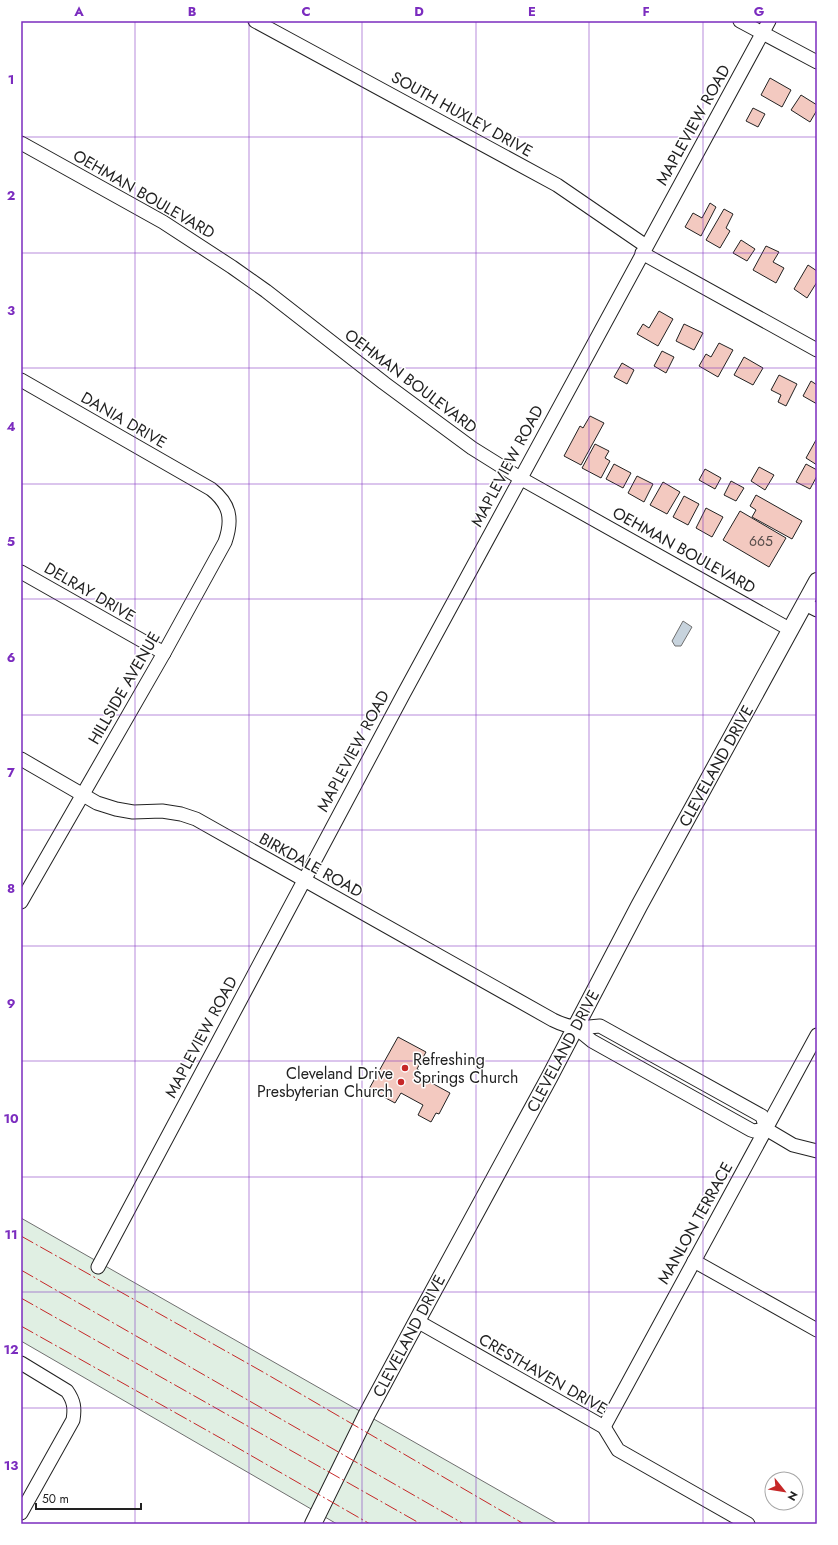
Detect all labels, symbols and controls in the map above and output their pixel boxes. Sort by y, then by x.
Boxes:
text: A [73,2,84,21]
text: B [188,2,197,21]
text: C [301,2,311,21]
text: D [414,2,424,21]
text: E [528,2,536,21]
text: F [642,2,650,21]
text: G [754,2,765,21]
street label: MAPLEVIEW ROAD [650,60,736,190]
street label: SOUTH HUXLEY DRIVE [387,66,537,162]
text: 1 [8,70,14,89]
street label: OEHMAN BOULEVARD [69,144,219,244]
text: 2 [7,186,15,205]
text: 3 [7,301,15,320]
street label: OEHMAN BOULEVARD [340,324,482,439]
street label: DANIA DRIVE [77,386,171,454]
street label: MAPLEVIEW ROAD [465,401,549,531]
text: 4 [6,417,16,436]
street label: OEHMAN BOULEVARD [608,501,760,599]
house number: 665 [749,531,773,551]
text: 5 [7,532,15,551]
street label: DELRAY DRIVE [40,556,140,628]
street label: HILLSIDE AVENUE [82,627,166,749]
text: 6 [7,648,16,667]
street label: MAPLEVIEW ROAD [311,686,395,816]
street label: CLEVELAND DRIVE [673,701,759,831]
text: 7 [7,763,15,782]
street label: BIRKDALE ROAD [255,827,367,903]
text: 8 [7,879,15,898]
street label: MAPLEVIEW ROAD [159,972,243,1102]
street label: CLEVELAND DRIVE [521,986,605,1116]
text: 9 [7,994,16,1013]
place label: Refreshing Springs Church [413,1048,518,1089]
place label: Cleveland Drive Presbyterian Church [257,1062,393,1103]
marker: Refreshing Springs Church [400,1063,410,1073]
marker: Cleveland Drive Presbyterian Church [396,1077,406,1087]
text: 10 [3,1109,19,1128]
street label: MANLON TERRACE [652,1158,738,1288]
text: 11 [4,1225,18,1244]
street label: CLEVELAND DRIVE [367,1271,451,1401]
street label: CRESTHAVEN DRIVE [474,1328,612,1420]
text: 12 [3,1340,19,1359]
text: 13 [4,1456,18,1475]
north arrow [764,1471,804,1511]
scale bar [36,1485,141,1511]
text: N [784,1488,802,1504]
text: 50 m [42,1490,69,1508]

